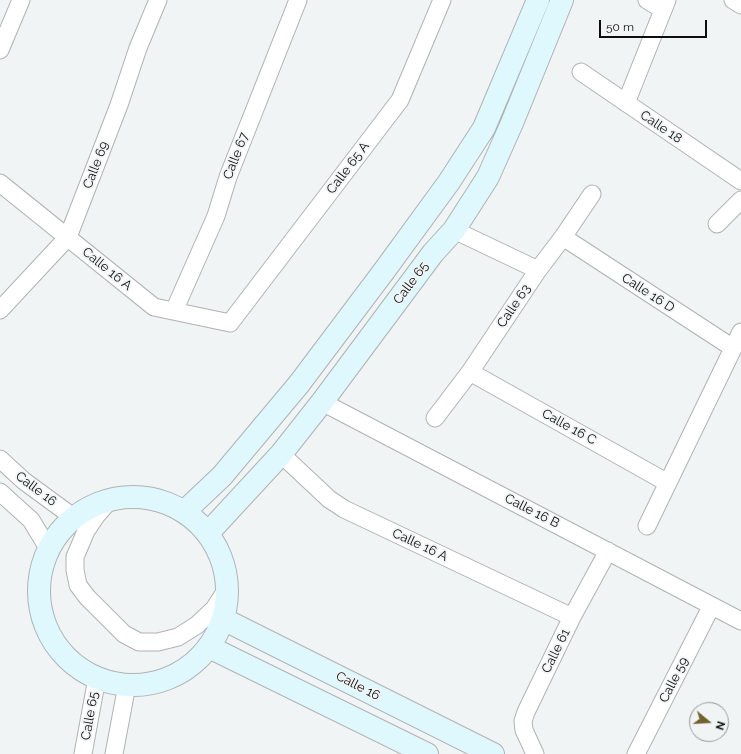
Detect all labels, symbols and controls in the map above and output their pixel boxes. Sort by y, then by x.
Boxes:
scale bar [601,12,709,38]
text: 50 m [606,20,634,34]
street label: Calle 18 [637,107,685,147]
street label: Calle 67 [220,130,252,182]
street label: Calle 69 [80,139,112,191]
street label: Calle 65 A [323,139,373,197]
street label: Calle 16 A [79,244,135,294]
street label: Calle 65 [390,259,432,307]
street label: Calle 16 D [619,270,677,316]
street label: Calle 63 [494,281,534,331]
street label: Calle 16 C [539,406,599,448]
street label: Calle 16 [12,469,60,509]
street label: Calle 16 B [502,491,562,531]
street label: Calle 16 A [390,525,450,565]
street label: Calle 61 [539,626,573,676]
street label: Calle 59 [656,655,692,705]
street label: Calle 16 [333,668,383,704]
street label: Calle 65 [78,691,102,741]
north arrow [689,702,729,742]
text: N [712,720,727,732]

